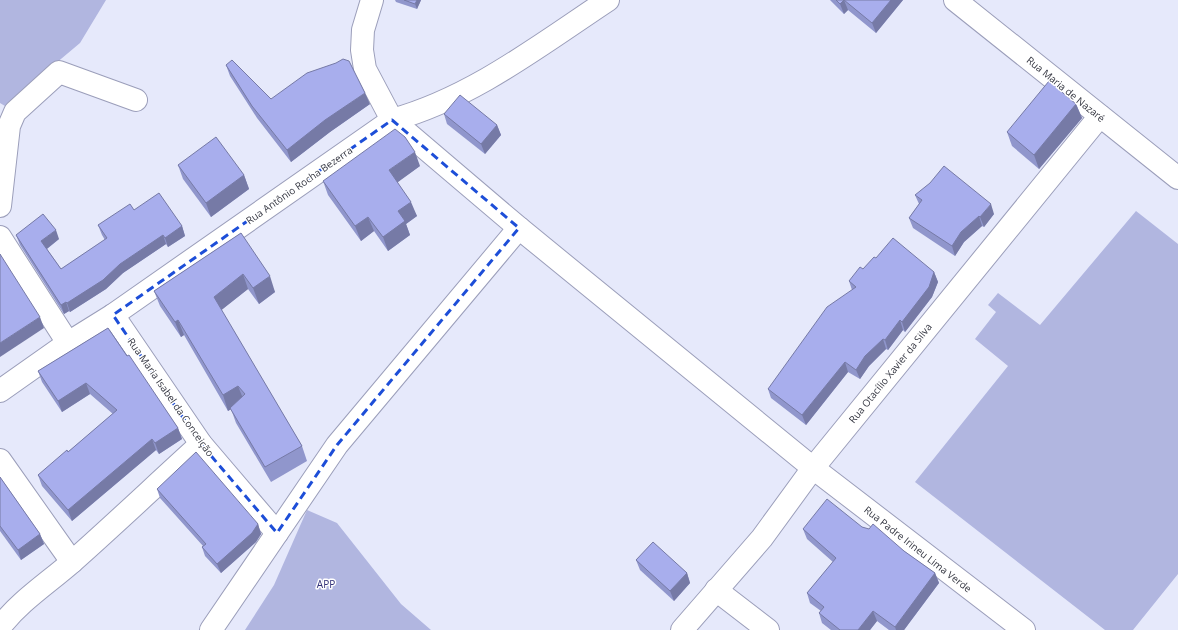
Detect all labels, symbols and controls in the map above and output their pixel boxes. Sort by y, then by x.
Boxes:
street label: Rua Maria de Nazaré [1024,53,1108,125]
street label: Rua Antônio Rocha Bezerra [243,143,355,227]
street label: Rua Otacílio Xavier da Silva [845,320,935,426]
street label: Rua Maria Isabel da Conceição [125,335,217,459]
street label: Rua Padre Irineu Lima Verde [861,503,975,596]
park label: APP [317,577,335,591]

